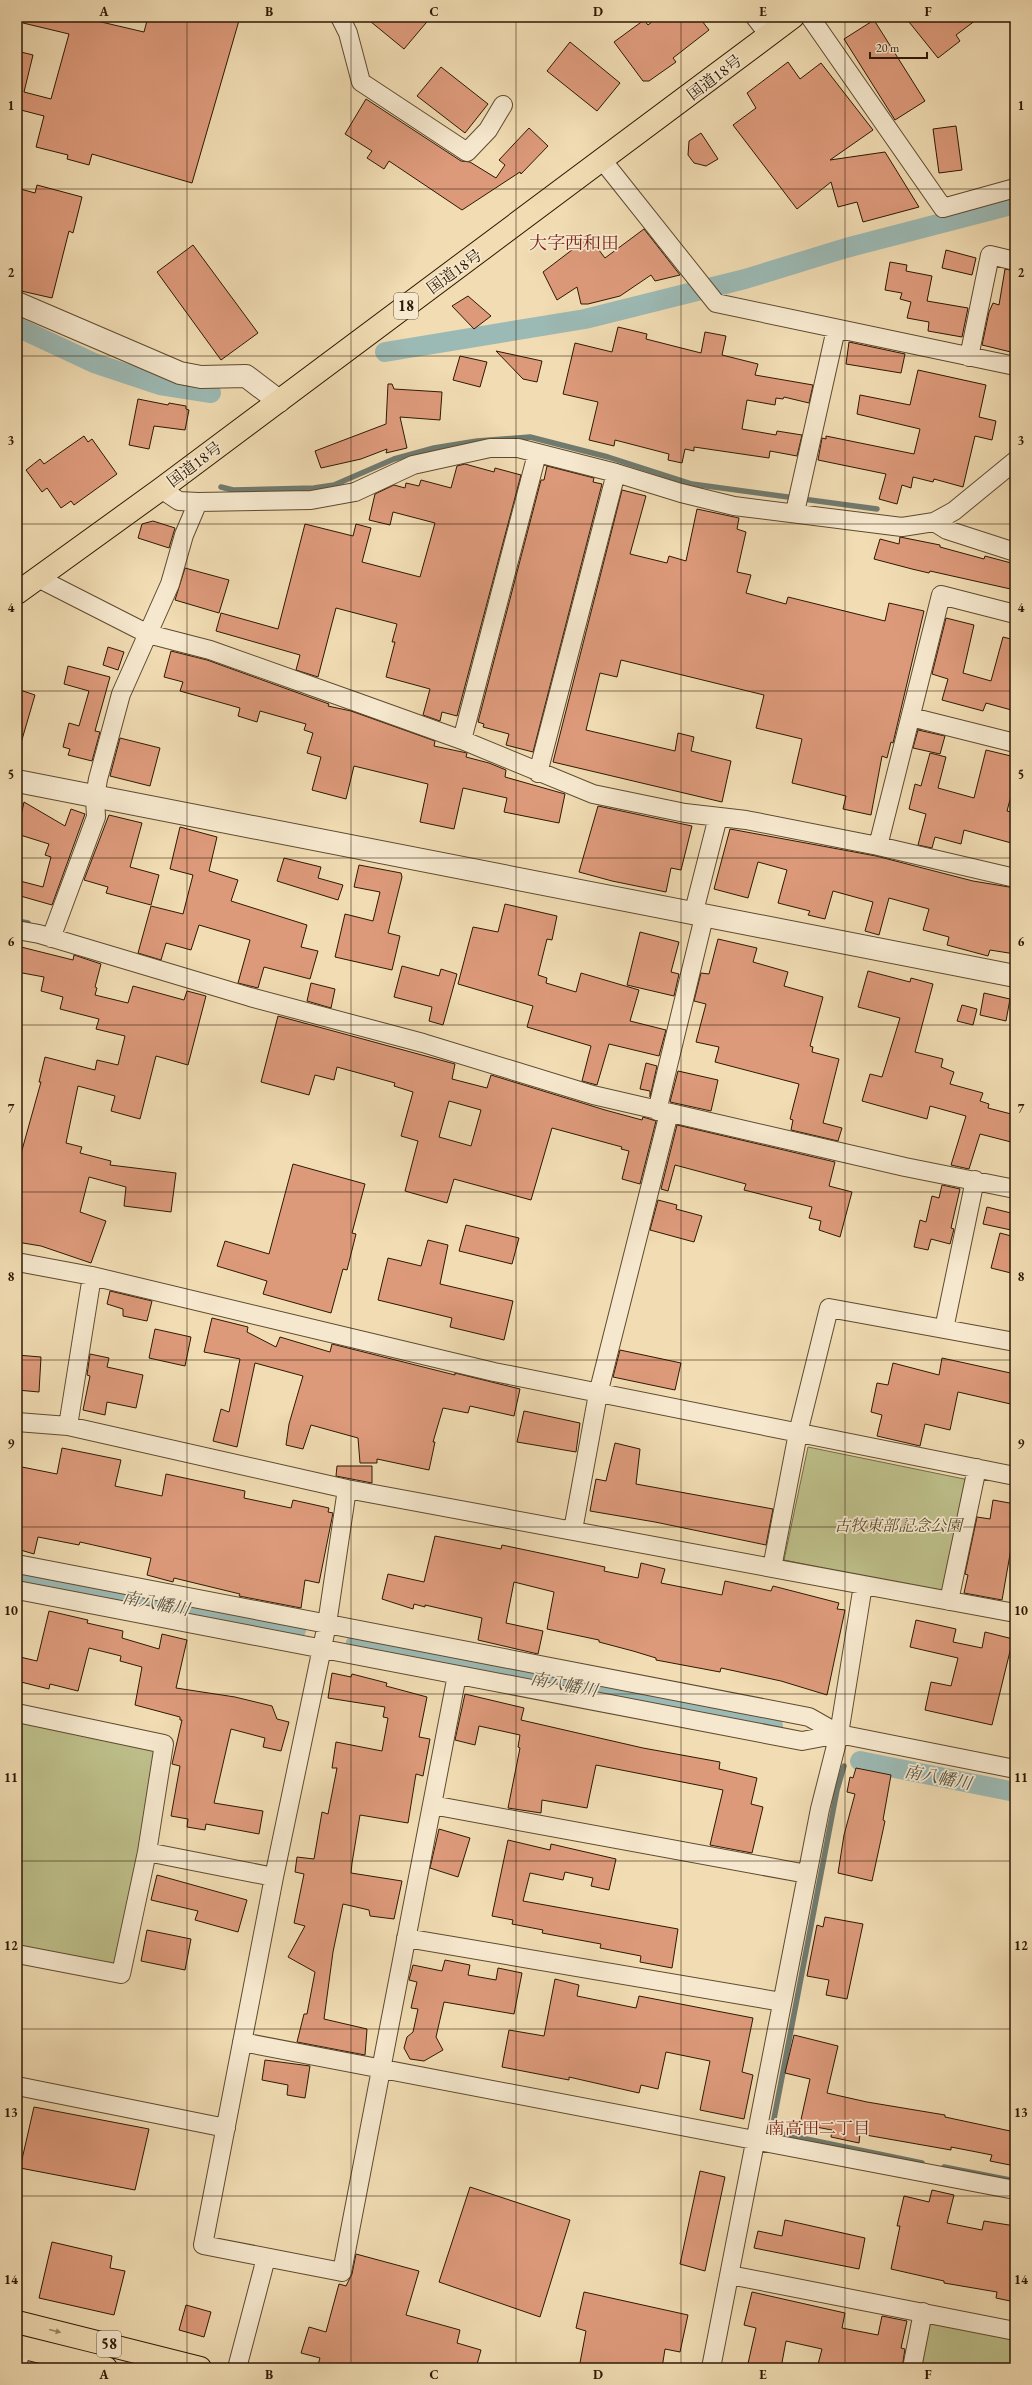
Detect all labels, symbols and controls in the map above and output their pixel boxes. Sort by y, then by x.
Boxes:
text: A [98,3,109,20]
text: B [265,3,273,20]
text: C [429,3,439,20]
text: D [593,3,603,20]
text: E [759,3,767,20]
text: F [924,3,932,20]
scale bar [870,34,927,60]
text: 20 m [876,40,900,56]
street label: 国道18号 [683,50,746,105]
text: 1 [8,97,15,114]
text: 1 [1018,97,1025,114]
district label: 大字西和田 [529,231,619,254]
street label: 国道18号 [422,244,486,299]
text: 2 [8,264,15,281]
text: 2 [1018,264,1025,281]
road number: 18 [394,293,418,319]
text: 3 [8,432,15,449]
text: 3 [1018,432,1025,449]
street label: 国道18号 [163,437,226,492]
text: 4 [8,599,15,616]
text: 4 [1018,599,1025,616]
text: 5 [8,766,14,783]
text: 5 [1018,766,1024,783]
text: 6 [8,933,15,950]
text: 6 [1018,933,1025,950]
text: 7 [8,1100,15,1117]
text: 7 [1018,1100,1025,1117]
text: 8 [8,1268,15,1285]
text: 8 [1018,1268,1025,1285]
text: 9 [8,1435,15,1452]
text: 9 [1018,1435,1025,1452]
park label: 古牧東部記念公園 [834,1515,965,1536]
water label: 南八幡川 [121,1586,193,1621]
text: 10 [4,1602,18,1619]
text: 10 [1014,1602,1028,1619]
water label: 南八幡川 [529,1667,601,1702]
water label: 南八幡川 [903,1760,975,1795]
text: 11 [4,1769,18,1786]
text: 11 [1014,1769,1028,1786]
text: 12 [4,1937,18,1954]
text: 12 [1014,1937,1028,1954]
text: 13 [4,2104,18,2121]
text: 13 [1014,2104,1028,2121]
district label: 南高田二丁目 [768,2117,870,2139]
text: 14 [4,2271,18,2288]
text: 14 [1014,2271,1028,2288]
one-way arrow [49,2329,61,2335]
road number: 58 [97,2331,121,2357]
text: A [98,2366,109,2383]
text: B [265,2366,273,2383]
text: C [429,2366,439,2383]
text: D [593,2366,603,2383]
text: E [759,2366,767,2383]
text: F [924,2366,932,2383]

